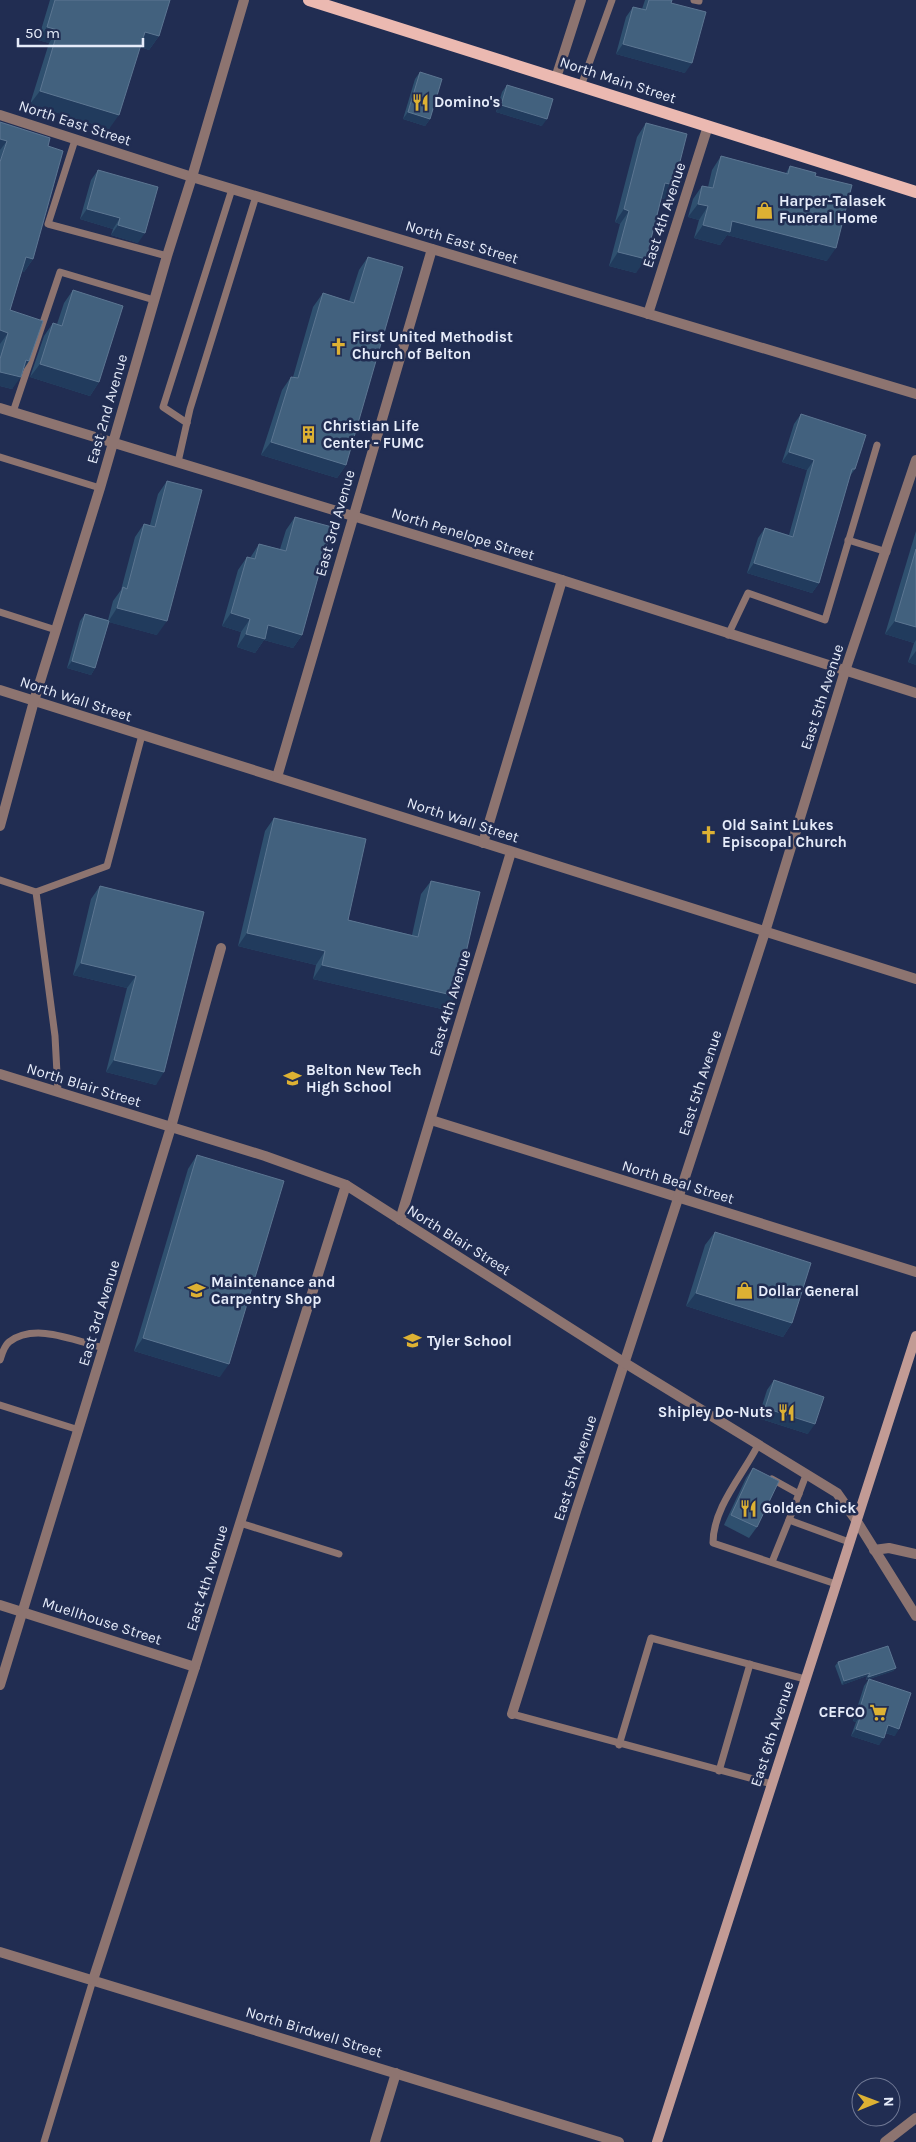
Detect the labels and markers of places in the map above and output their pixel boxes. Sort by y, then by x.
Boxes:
restaurant icon: Domino's [410,92,430,112]
place label: Domino's [434,93,500,111]
place label: Harper-Talasek Funeral Home [779,192,886,227]
shop icon: Harper-Talasek Funeral Home [755,200,775,220]
place label: First United Methodist Church of Belton [352,328,513,363]
church icon: First United Methodist Church of Belton [328,336,348,356]
place label: Christian Life Center - FUMC [323,417,424,452]
building icon: Christian Life Center - FUMC [299,425,319,445]
place label: Old Saint Lukes Episcopal Church [722,816,847,851]
church icon: Old Saint Lukes Episcopal Church [698,824,718,844]
place label: Belton New Tech High School [306,1061,422,1096]
school or university icon: Belton New Tech High School [282,1069,302,1089]
place label: Maintenance and Carpentry Shop [211,1273,336,1308]
school or university icon: Maintenance and Carpentry Shop [187,1281,207,1301]
shop icon: Dollar General [734,1281,754,1301]
place label: Dollar General [758,1282,859,1300]
school or university icon: Tyler School [403,1331,423,1351]
place label: Tyler School [427,1332,512,1350]
restaurant icon: Shipley Do-Nuts [777,1402,797,1422]
place label: Shipley Do-Nuts [658,1403,773,1421]
restaurant icon: Golden Chick [738,1498,758,1518]
place label: Golden Chick [762,1499,856,1517]
supermarket icon: CEFCO [869,1702,889,1722]
place label: CEFCO [819,1703,865,1721]

